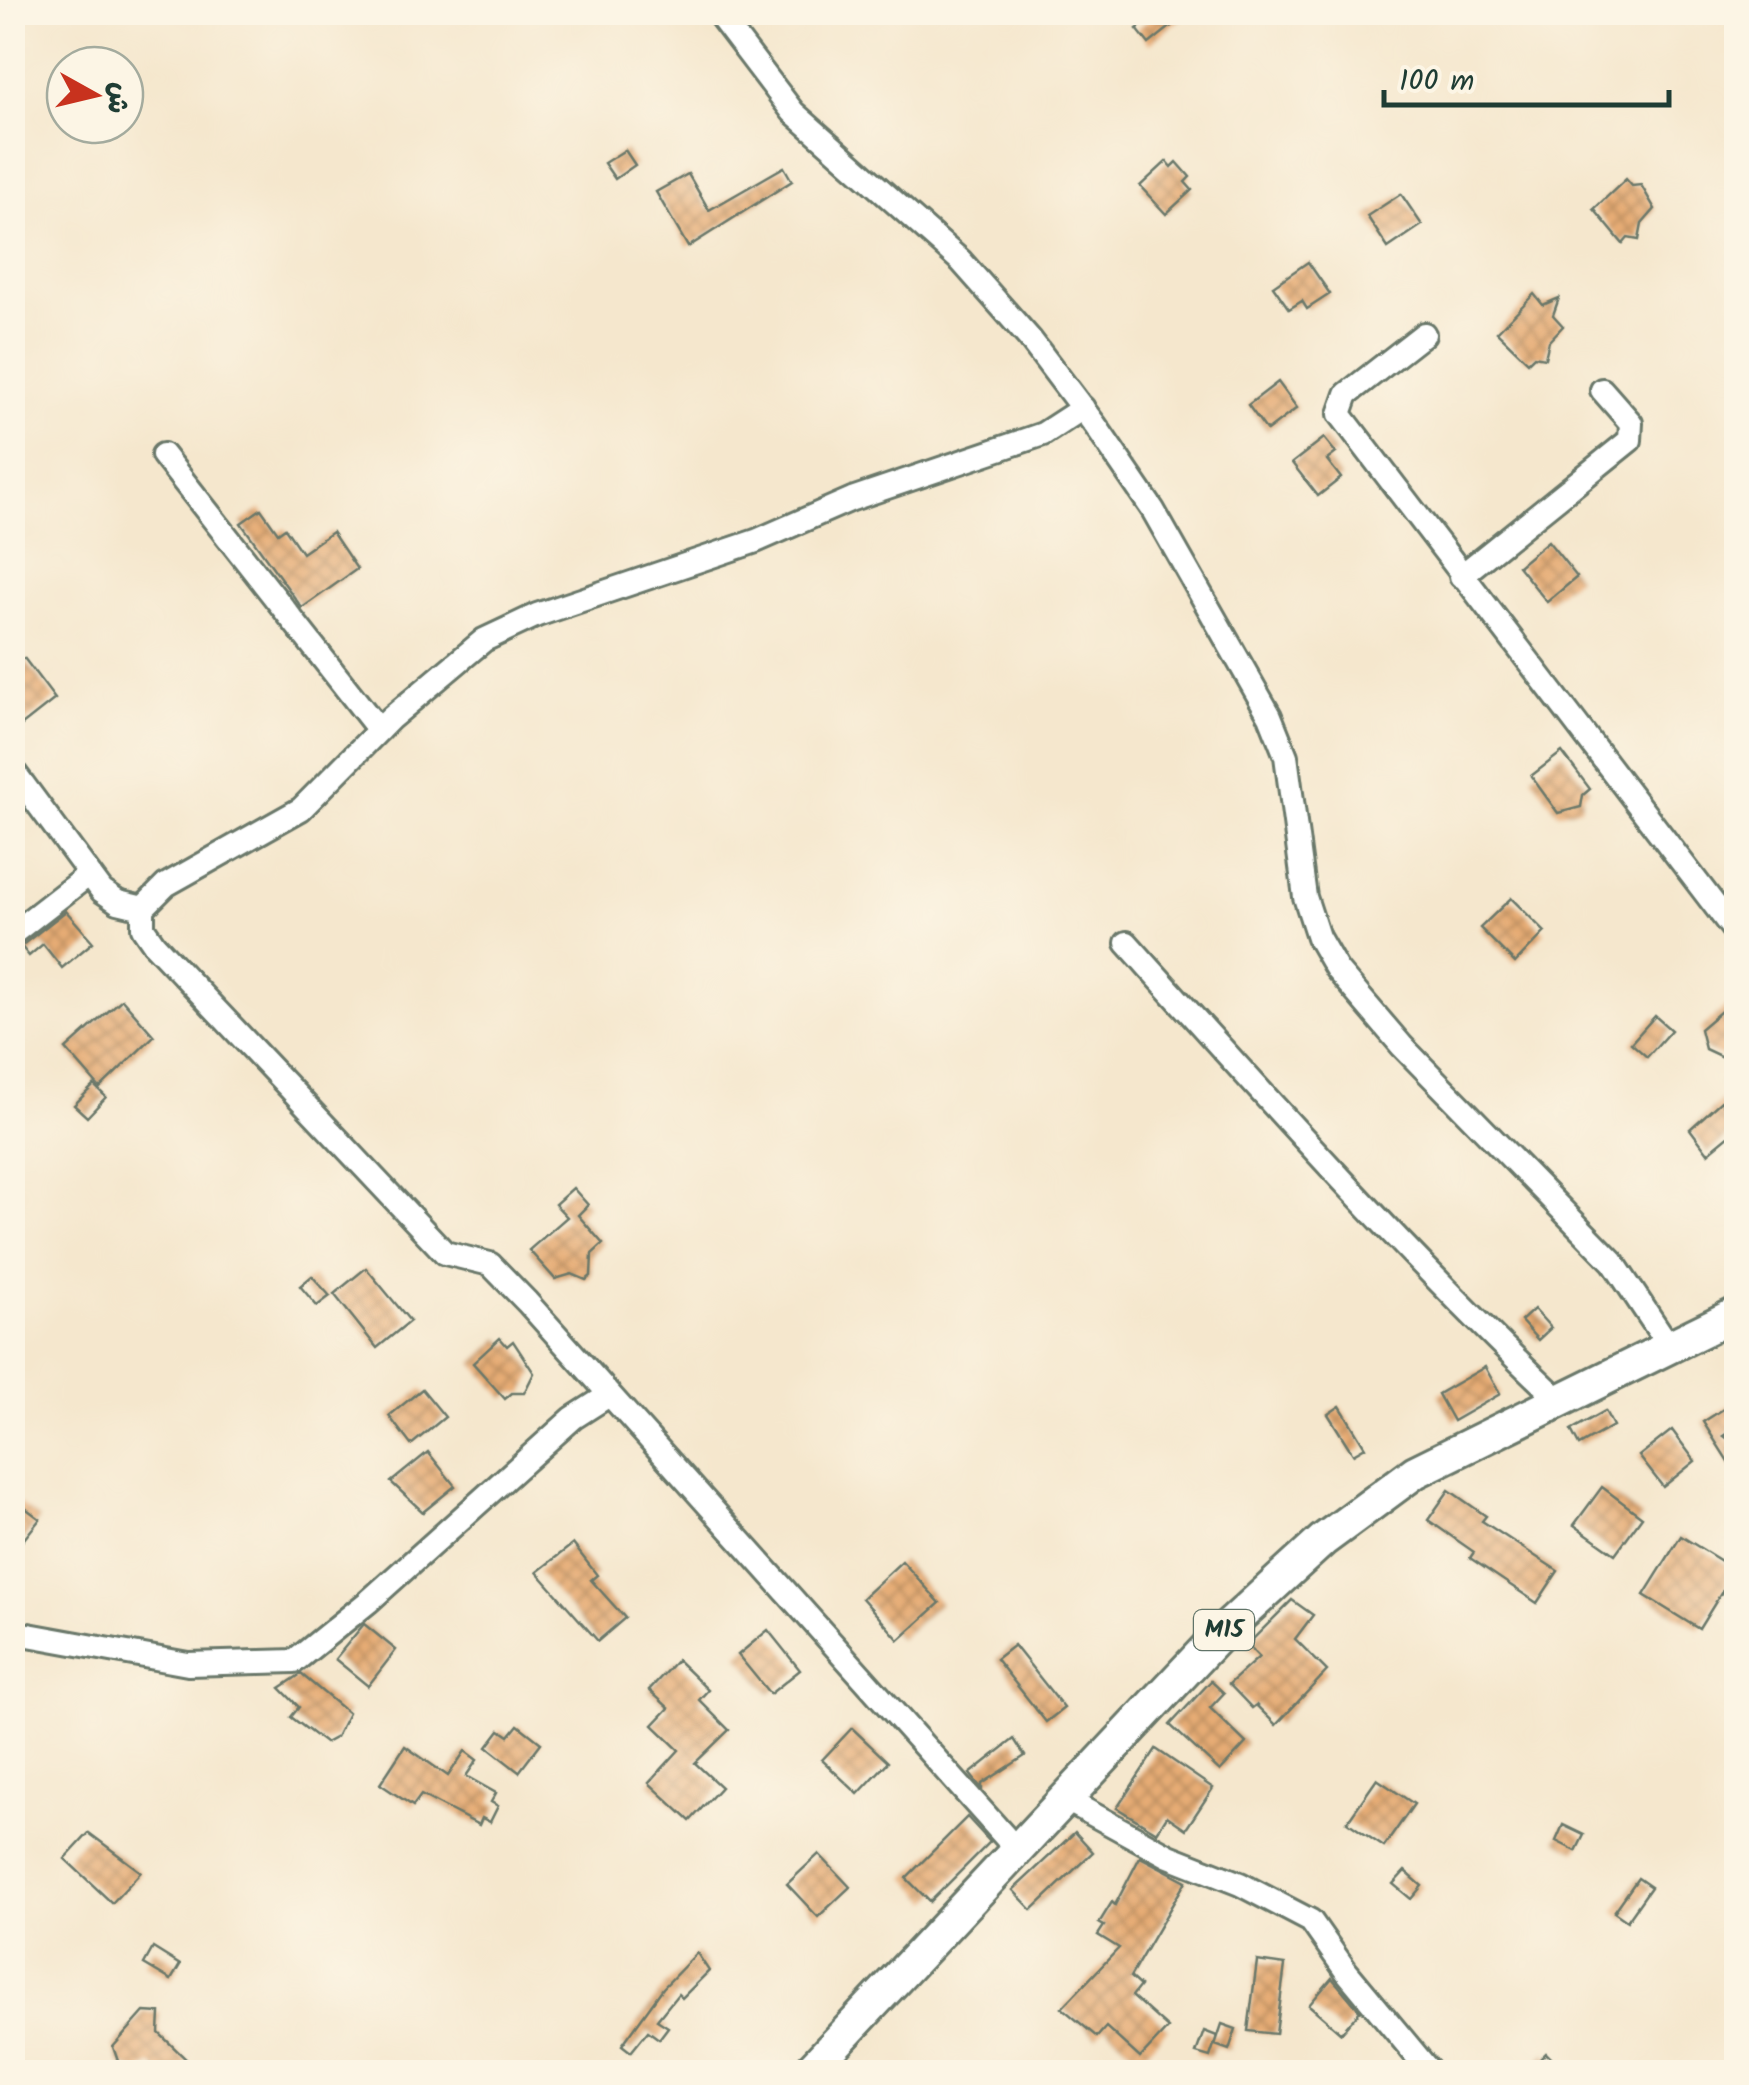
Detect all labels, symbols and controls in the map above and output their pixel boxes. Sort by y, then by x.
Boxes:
north arrow [45,45,145,145]
scale bar [1384,45,1669,107]
text: 100 m [1399,58,1474,106]
text: ش [93,80,142,117]
road number: M15 [1194,1610,1254,1650]

